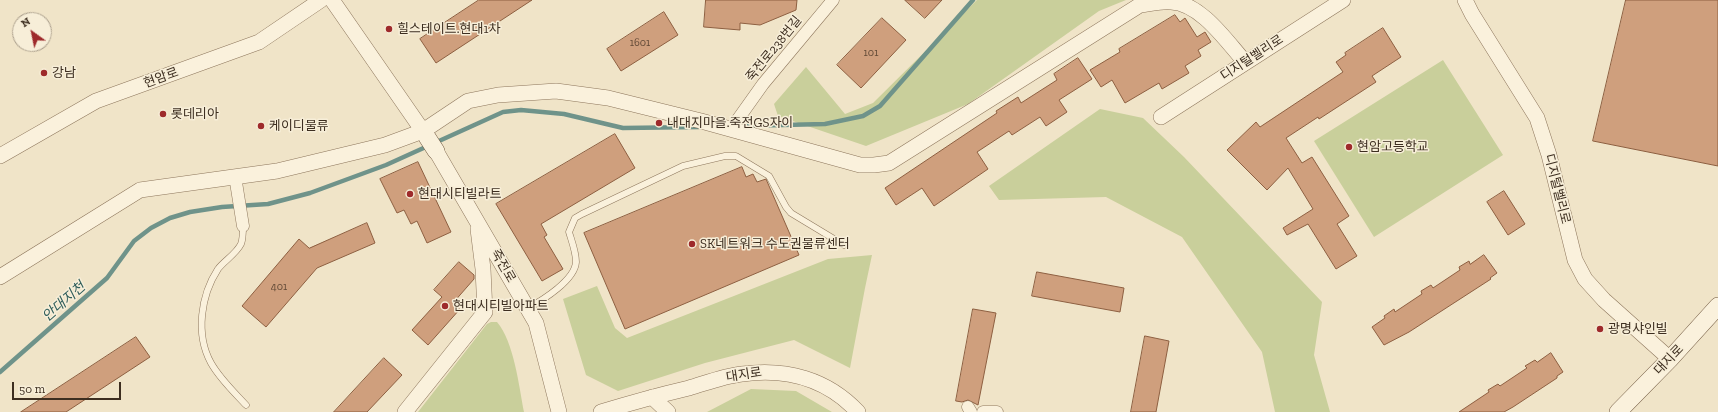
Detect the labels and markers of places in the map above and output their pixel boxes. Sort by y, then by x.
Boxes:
place label: 힐스테이트.현대1차 [397,21,500,37]
marker: 힐스테이트.현대1차 [384,24,394,34]
place label: 강남 [52,65,76,81]
marker: 강남 [39,68,49,78]
place label: 롯데리아 [171,106,219,122]
marker: 롯데리아 [158,109,168,119]
place label: 내대지마을.죽전GS자이 [667,115,793,131]
place label: 케이디물류 [269,118,329,134]
marker: 내대지마을.죽전GS자이 [654,118,664,128]
marker: 케이디물류 [256,121,266,131]
place label: 현암고등학교 [1357,139,1429,155]
marker: 현암고등학교 [1344,142,1354,152]
place label: 현대시티빌라트 [418,186,502,202]
marker: 현대시티빌라트 [405,189,415,199]
place label: SK네트워크 수도권물류센터 [700,236,850,252]
marker: SK네트워크 수도권물류센터 [687,239,697,249]
place label: 현대시티빌아파트 [453,298,549,314]
marker: 현대시티빌아파트 [440,301,450,311]
place label: 광명샤인빌 [1608,321,1668,337]
marker: 광명샤인빌 [1595,324,1605,334]

